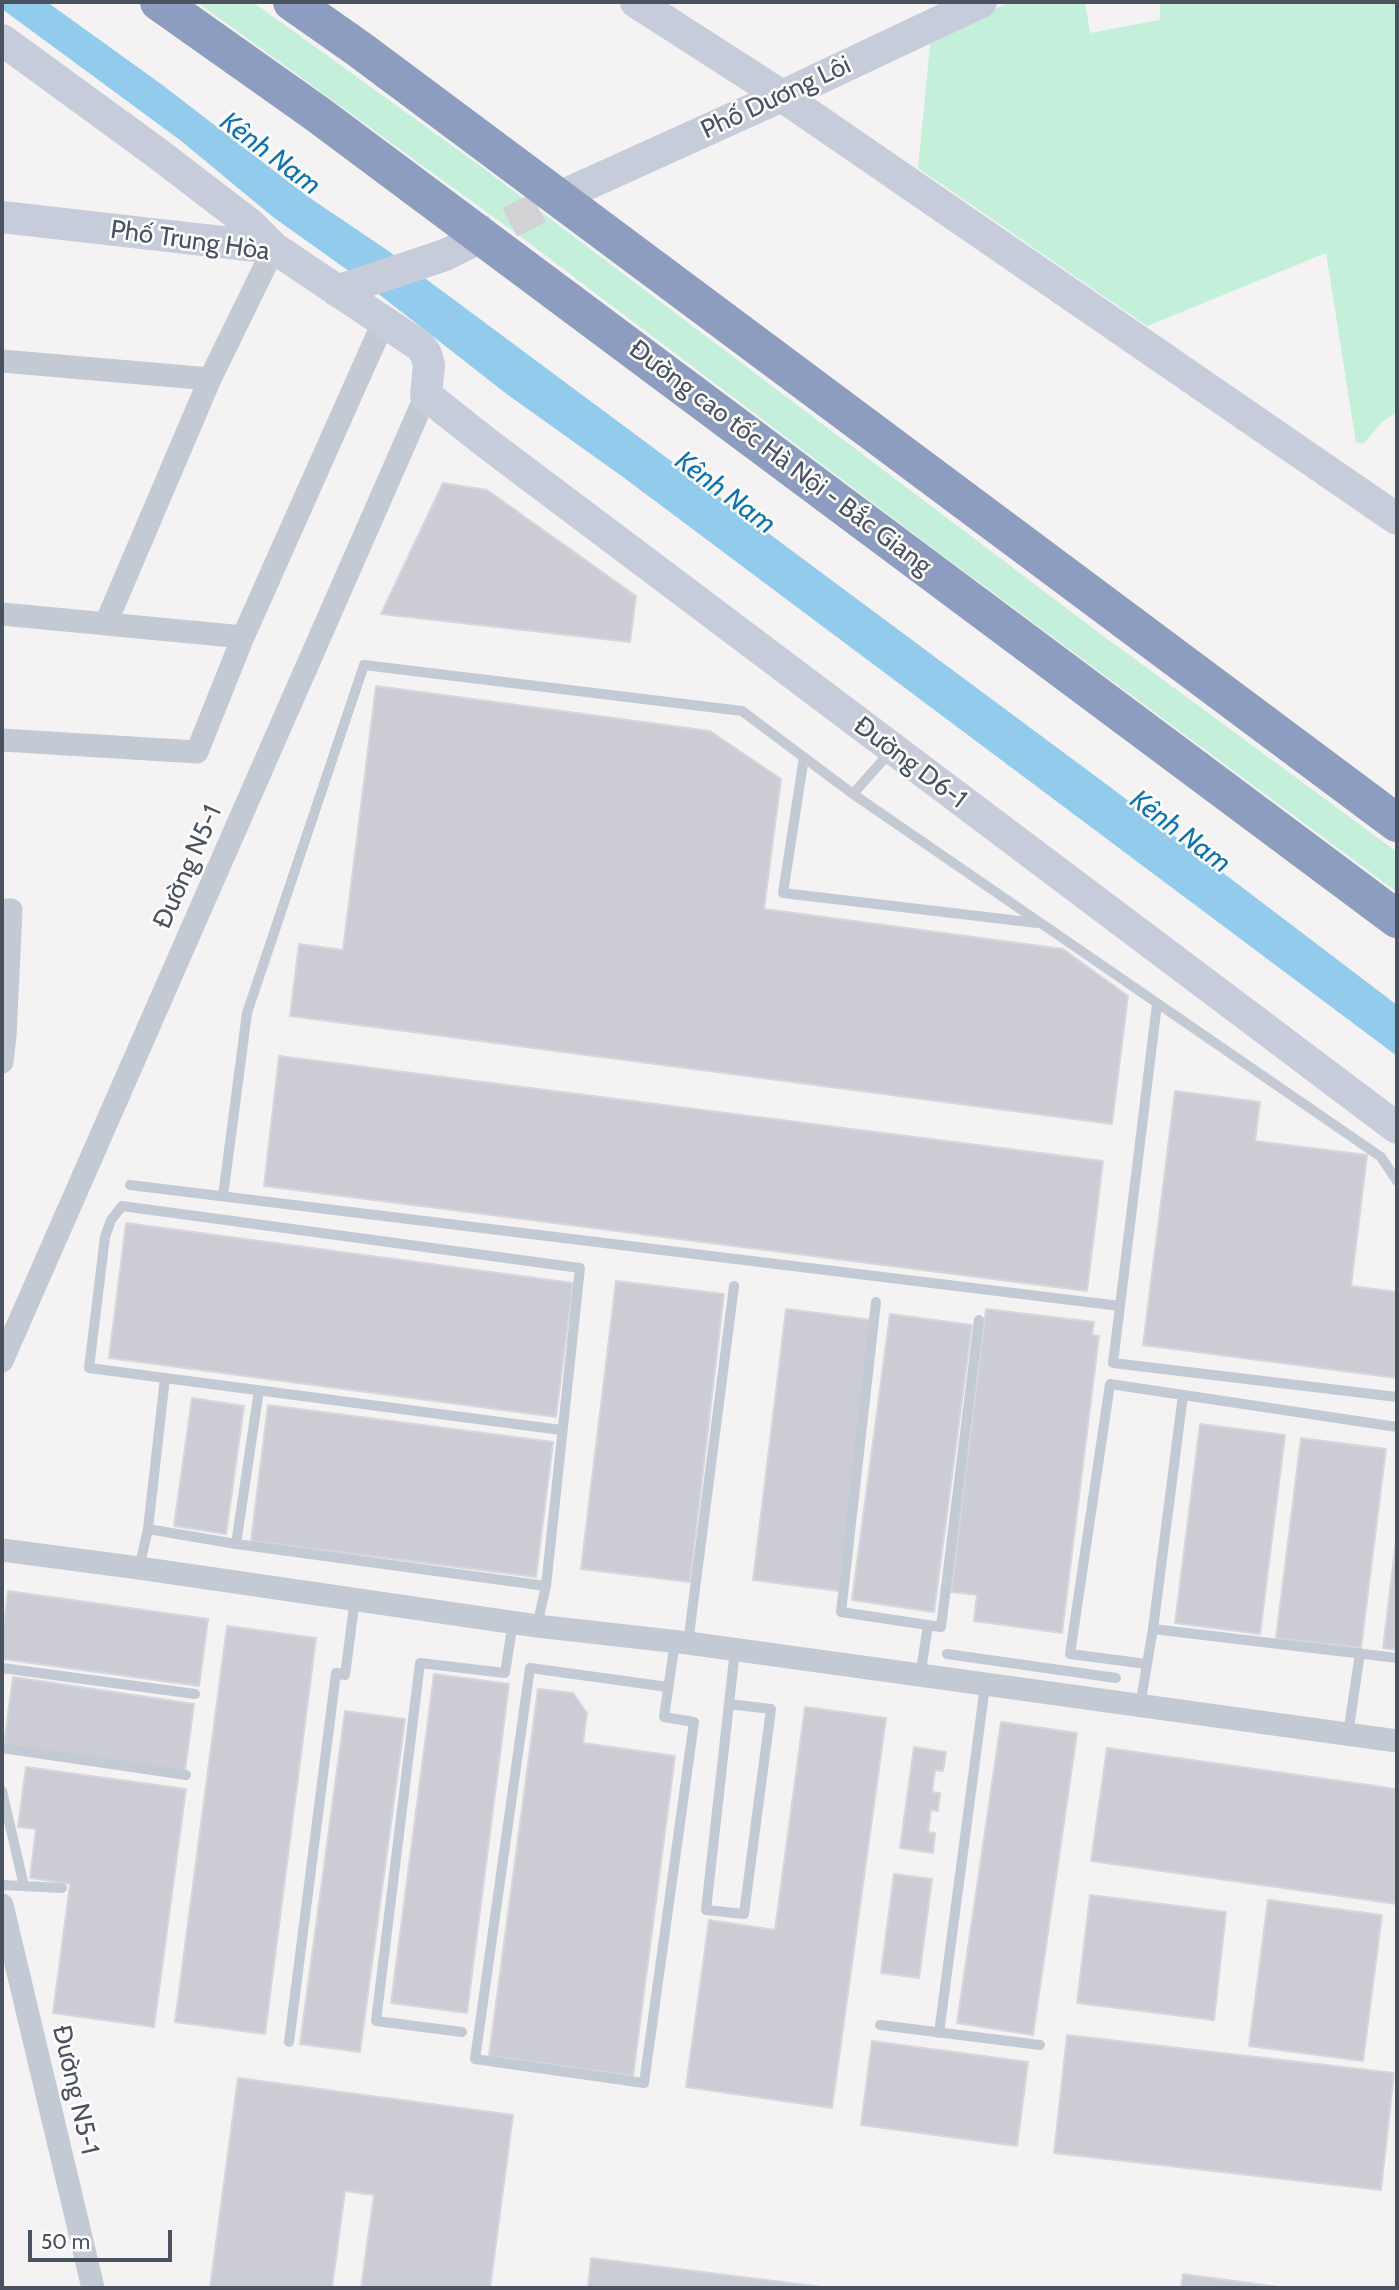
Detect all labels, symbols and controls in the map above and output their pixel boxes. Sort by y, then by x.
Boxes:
street label: Phố Dương Lôi [696,50,856,146]
water label: Kênh Nam [213,105,327,203]
street label: Phố Trung Hòa [108,214,272,268]
street label: Đường cao tốc Hà Nội - Bắc Giang [623,334,937,582]
water label: Kênh Nam [668,444,782,542]
street label: Đường D6-1 [848,711,972,815]
water label: Kênh Nam [1123,783,1237,881]
street label: Đường N5-1 [147,801,229,933]
street label: Đường N5-1 [45,2022,105,2158]
scale bar [32,2216,175,2260]
text: 50 m [41,2229,90,2254]

